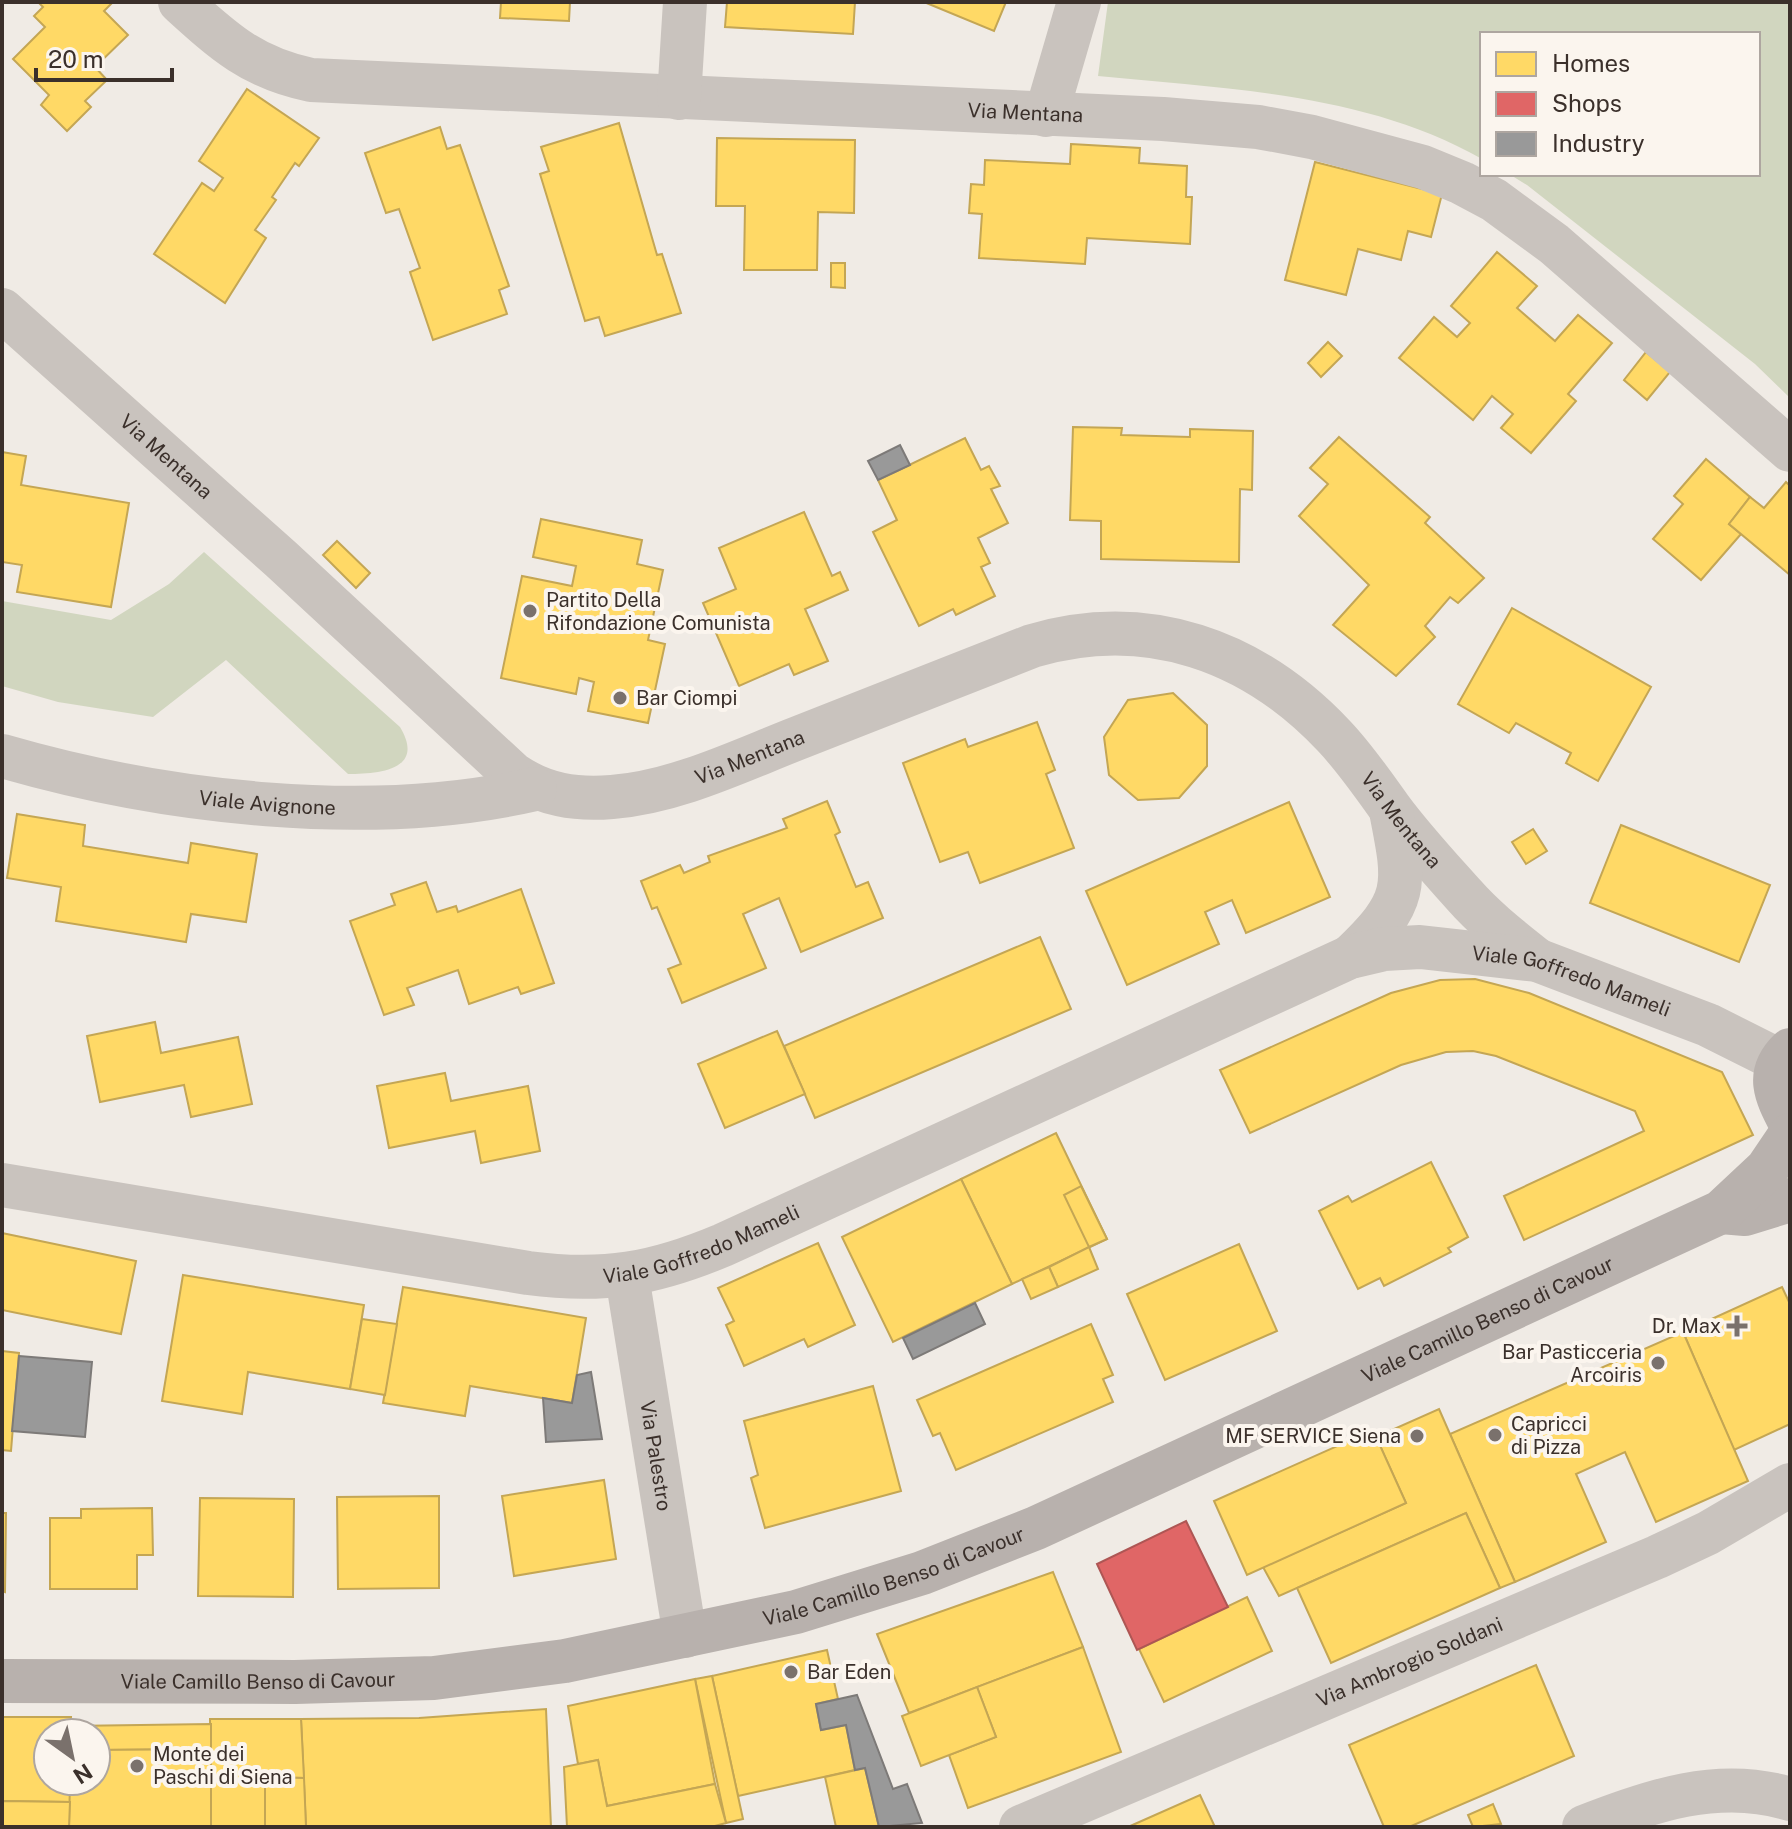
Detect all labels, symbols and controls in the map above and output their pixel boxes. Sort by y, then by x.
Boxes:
scale bar [36,32,172,82]
legend [1480,32,1760,176]
text: 20 m [48,45,104,73]
text: Homes [1552,49,1630,77]
text: Shops [1552,89,1622,117]
street label: Via Mentana [967,98,1084,127]
text: Industry [1552,129,1645,157]
street label: Via Mentana [115,409,217,504]
place label: Partito Della Rifondazione Comunista [546,588,771,635]
marker: Partito Della Rifondazione Comunista [521,602,539,620]
place label: Bar Ciompi [636,686,737,710]
marker: Bar Ciompi [611,689,629,707]
street label: Via Mentana [692,725,808,790]
street label: Via Mentana [1356,767,1446,873]
street label: Viale Avignone [197,785,336,820]
street label: Viale Goffredo Mameli [1471,941,1674,1022]
street label: Viale Goffredo Mameli [602,1200,803,1288]
street label: Viale Camillo Benso di Cavour [1358,1251,1617,1388]
place label: Dr. Max [1652,1314,1721,1338]
marker: Dr. Max [1728,1317,1746,1335]
place label: Bar Pasticceria Arcoiris [1502,1340,1642,1387]
marker: Bar Pasticceria Arcoiris [1649,1354,1667,1372]
street label: Via Palestro [635,1399,677,1513]
place label: Capricci di Pizza [1511,1412,1587,1459]
place label: MF SERVICE Siena [1225,1424,1401,1448]
marker: Capricci di Pizza [1486,1426,1504,1444]
marker: MF SERVICE Siena [1408,1427,1426,1445]
street label: Viale Camillo Benso di Cavour [761,1522,1028,1631]
street label: Via Ambrogio Soldani [1313,1612,1506,1712]
place label: Bar Eden [807,1660,891,1684]
marker: Bar Eden [782,1663,800,1681]
street label: Viale Camillo Benso di Cavour [121,1667,396,1694]
north arrow [32,1717,112,1797]
place label: Monte dei Paschi di Siena [153,1742,293,1789]
marker: Monte dei Paschi di Siena [128,1757,146,1775]
text: N [69,1758,97,1789]

